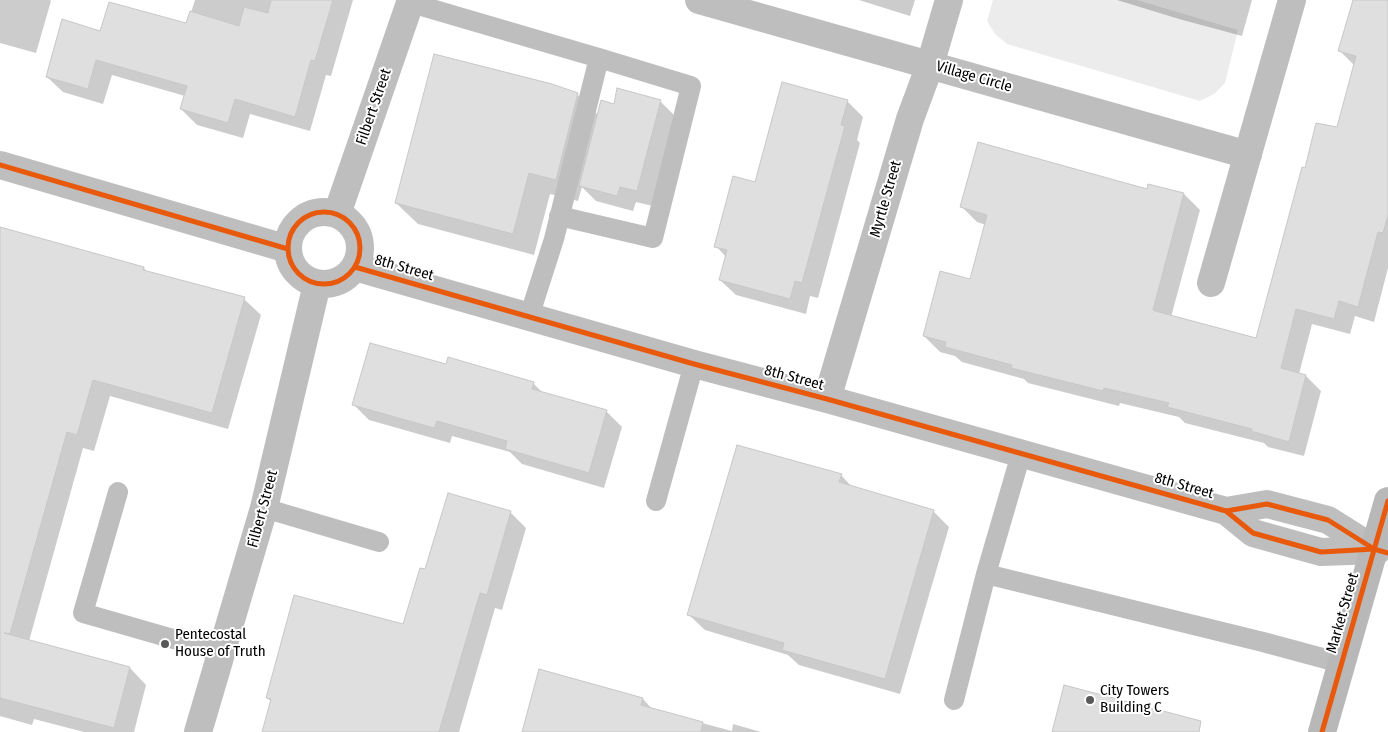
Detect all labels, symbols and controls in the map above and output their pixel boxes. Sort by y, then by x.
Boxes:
street label: Village Circle [934,58,1014,96]
street label: Filbert Street [353,66,395,148]
street label: Myrtle Street [866,159,906,239]
street label: 8th Street [372,251,436,285]
street label: 8th Street [762,361,826,395]
street label: Filbert Street [244,468,282,550]
street label: 8th Street [1152,469,1216,503]
street label: Market Street [1323,571,1363,655]
place label: Pentecostal House of Truth [175,626,266,661]
marker: Pentecostal House of Truth [159,638,171,650]
place label: City Towers Building C [1100,682,1169,717]
marker: City Towers Building C [1084,694,1096,706]

